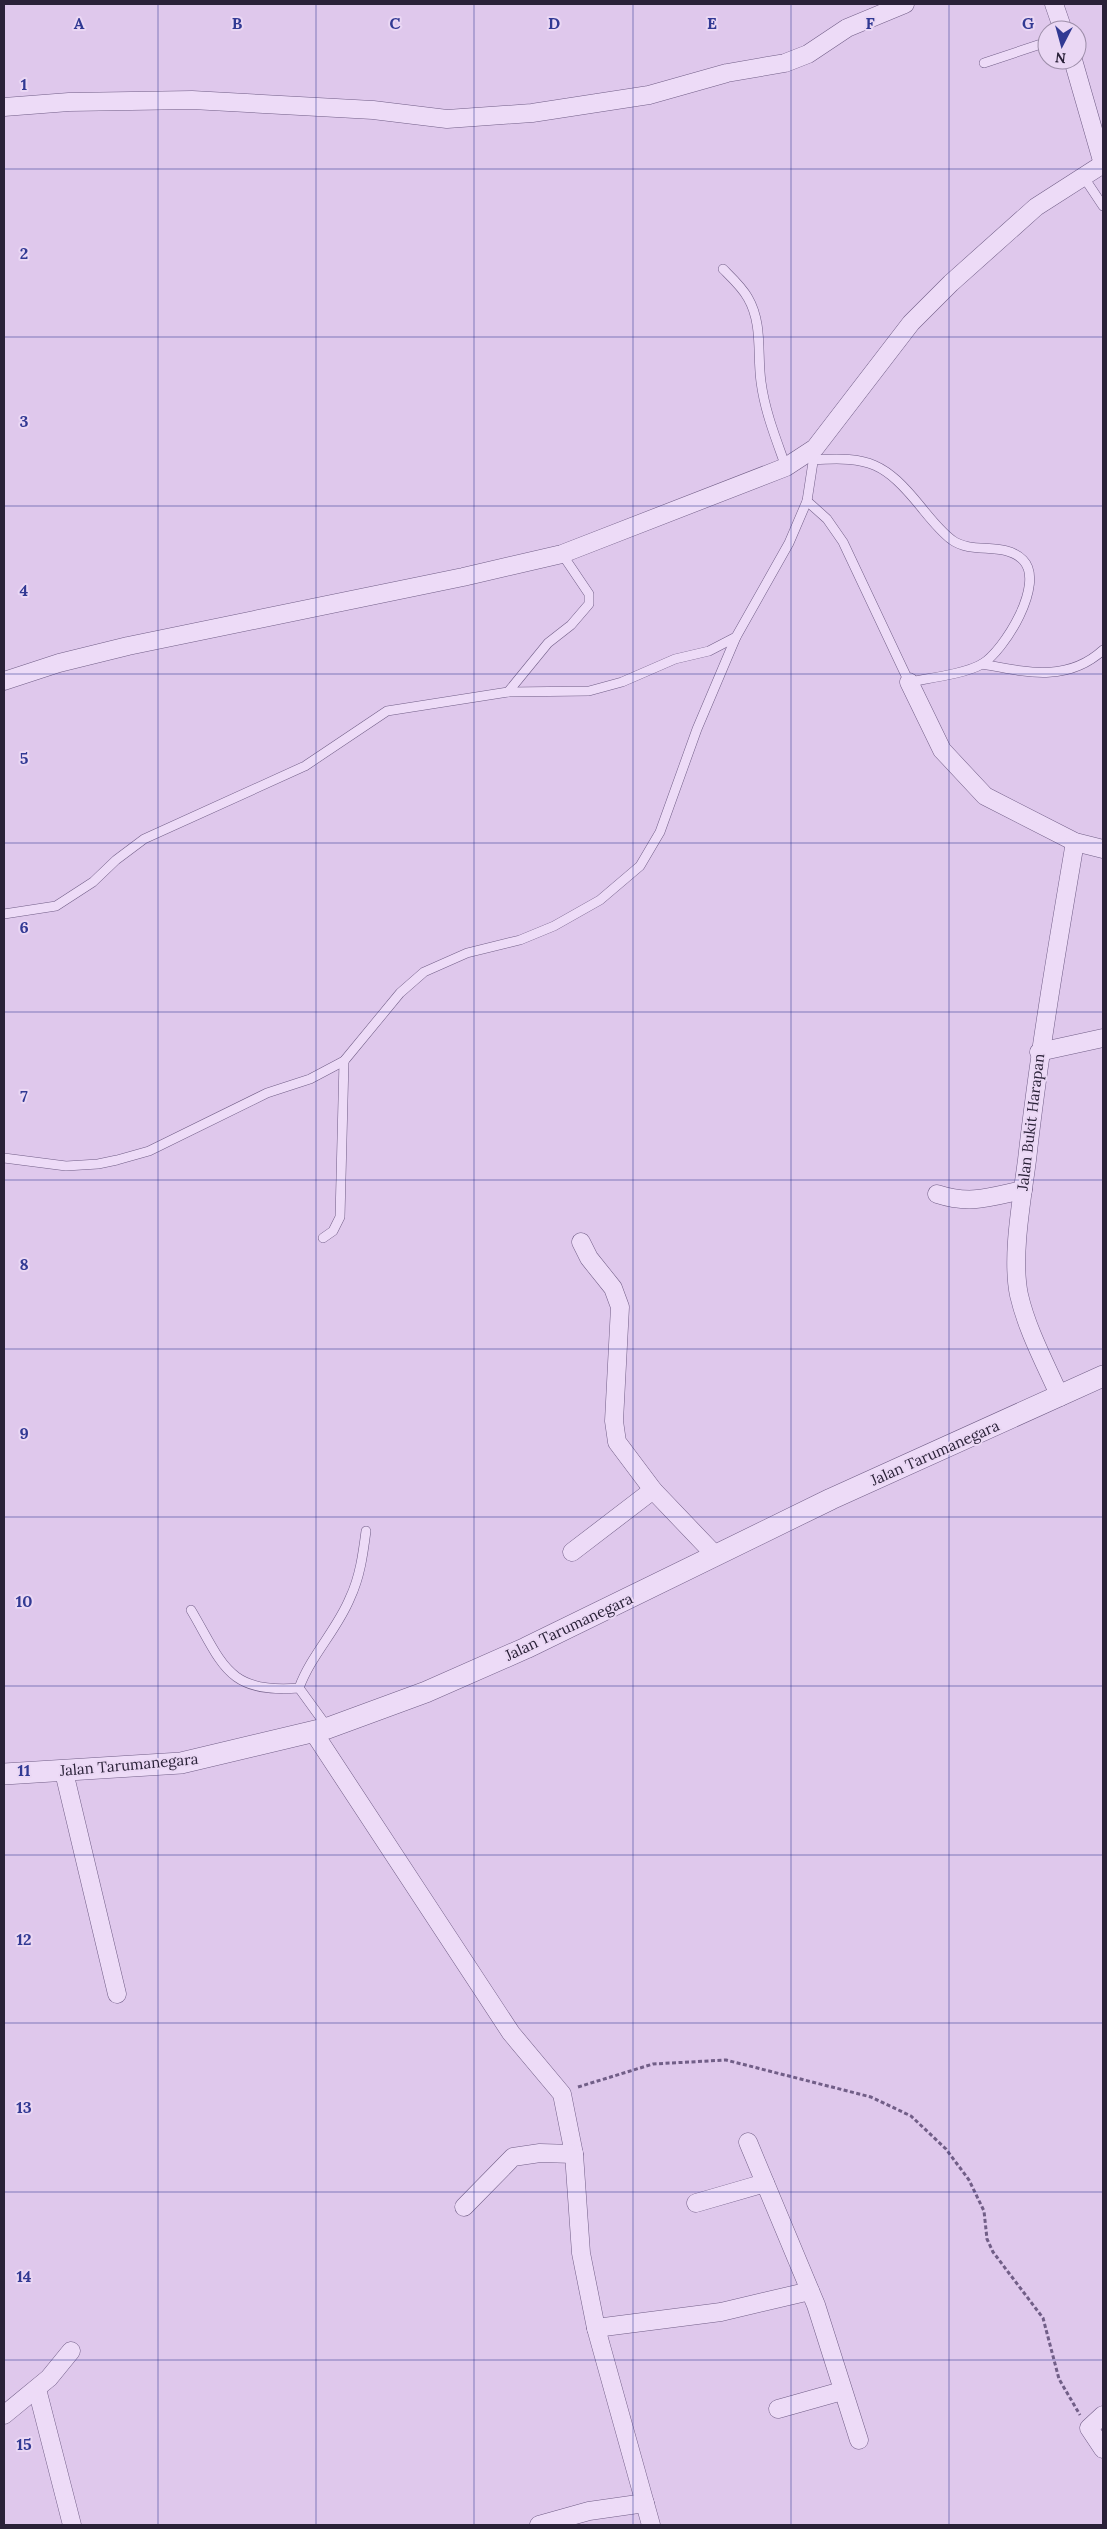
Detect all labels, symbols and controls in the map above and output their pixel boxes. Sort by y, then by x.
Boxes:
text: A [74,13,85,33]
text: B [232,13,243,33]
text: C [389,13,401,33]
text: D [548,13,560,33]
text: E [707,13,717,33]
text: F [865,13,875,33]
text: G [1022,13,1034,33]
north arrow [1037,20,1087,70]
text: N [1054,48,1067,67]
text: 1 [21,74,27,94]
text: 2 [20,243,28,263]
text: 3 [20,411,29,431]
text: 4 [20,580,29,600]
text: 5 [20,748,29,768]
text: 6 [19,917,29,937]
street label: Jalan Bukit Harapan [1013,1052,1048,1192]
text: 7 [20,1086,28,1106]
text: 8 [19,1254,29,1274]
street label: Jalan Tarumanegara [867,1416,1002,1490]
text: 9 [19,1423,29,1443]
street label: Jalan Tarumanegara [501,1588,636,1665]
text: 10 [16,1591,32,1611]
street label: Jalan Tarumanegara [58,1749,199,1780]
text: 11 [18,1760,31,1780]
text: 12 [16,1929,32,1949]
text: 13 [16,2097,32,2117]
text: 14 [16,2266,32,2286]
text: 15 [16,2434,32,2454]

